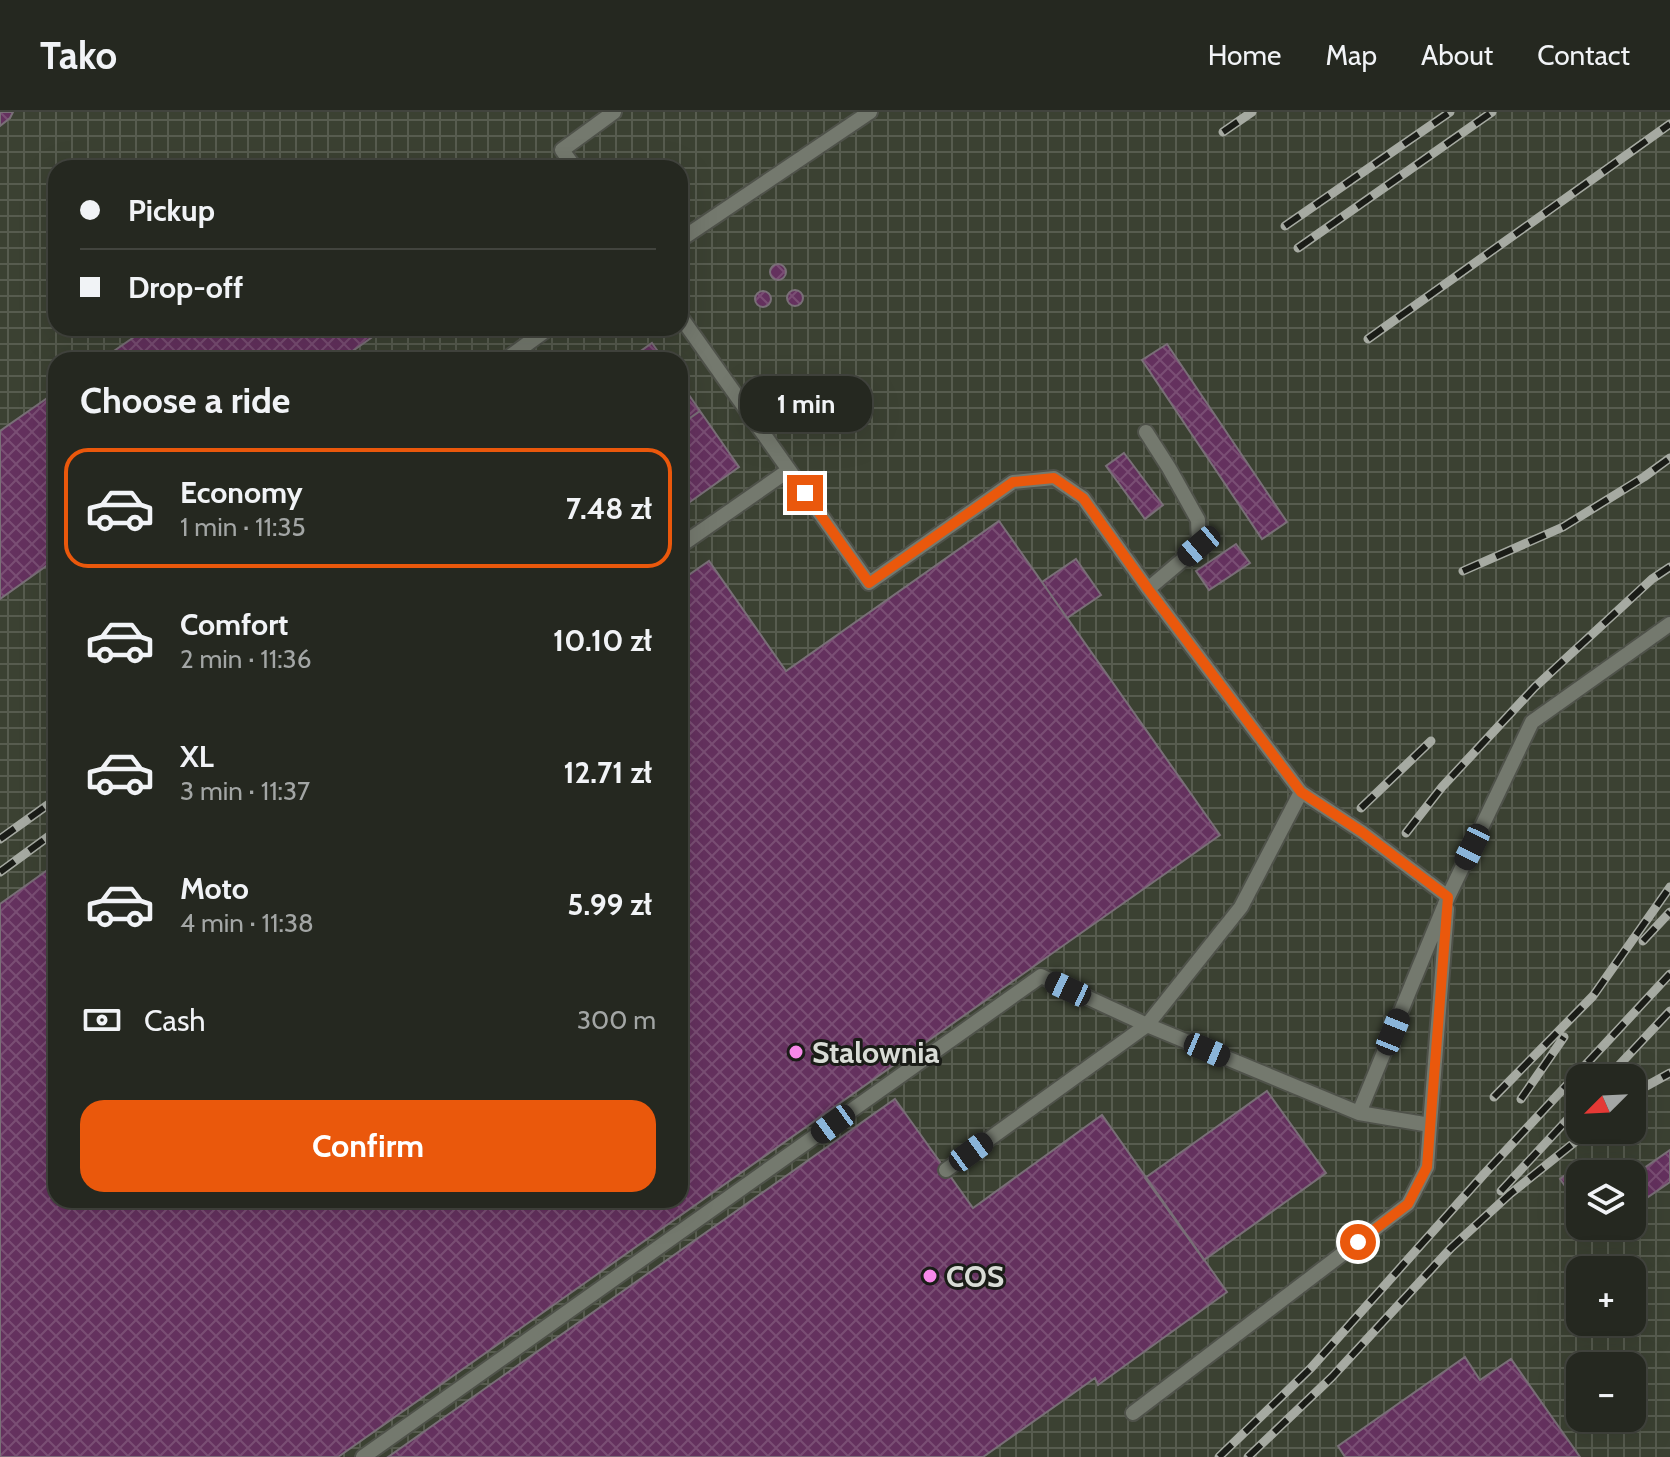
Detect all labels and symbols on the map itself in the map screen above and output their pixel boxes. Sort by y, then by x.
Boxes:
callout: 1 min [739,377,871,433]
route end [787,475,823,511]
car [1173,521,1225,571]
car [1451,820,1493,874]
car [1041,968,1095,1010]
car [1373,1005,1413,1059]
car [1180,1030,1234,1070]
place label: Stalownia [812,1034,940,1071]
marker: Stalownia [787,1043,805,1061]
north arrow [1566,1064,1646,1144]
car [807,1100,859,1148]
car [945,1128,997,1176]
route start [1340,1224,1376,1260]
place label: COS [946,1258,1004,1295]
marker: COS [921,1267,939,1285]

